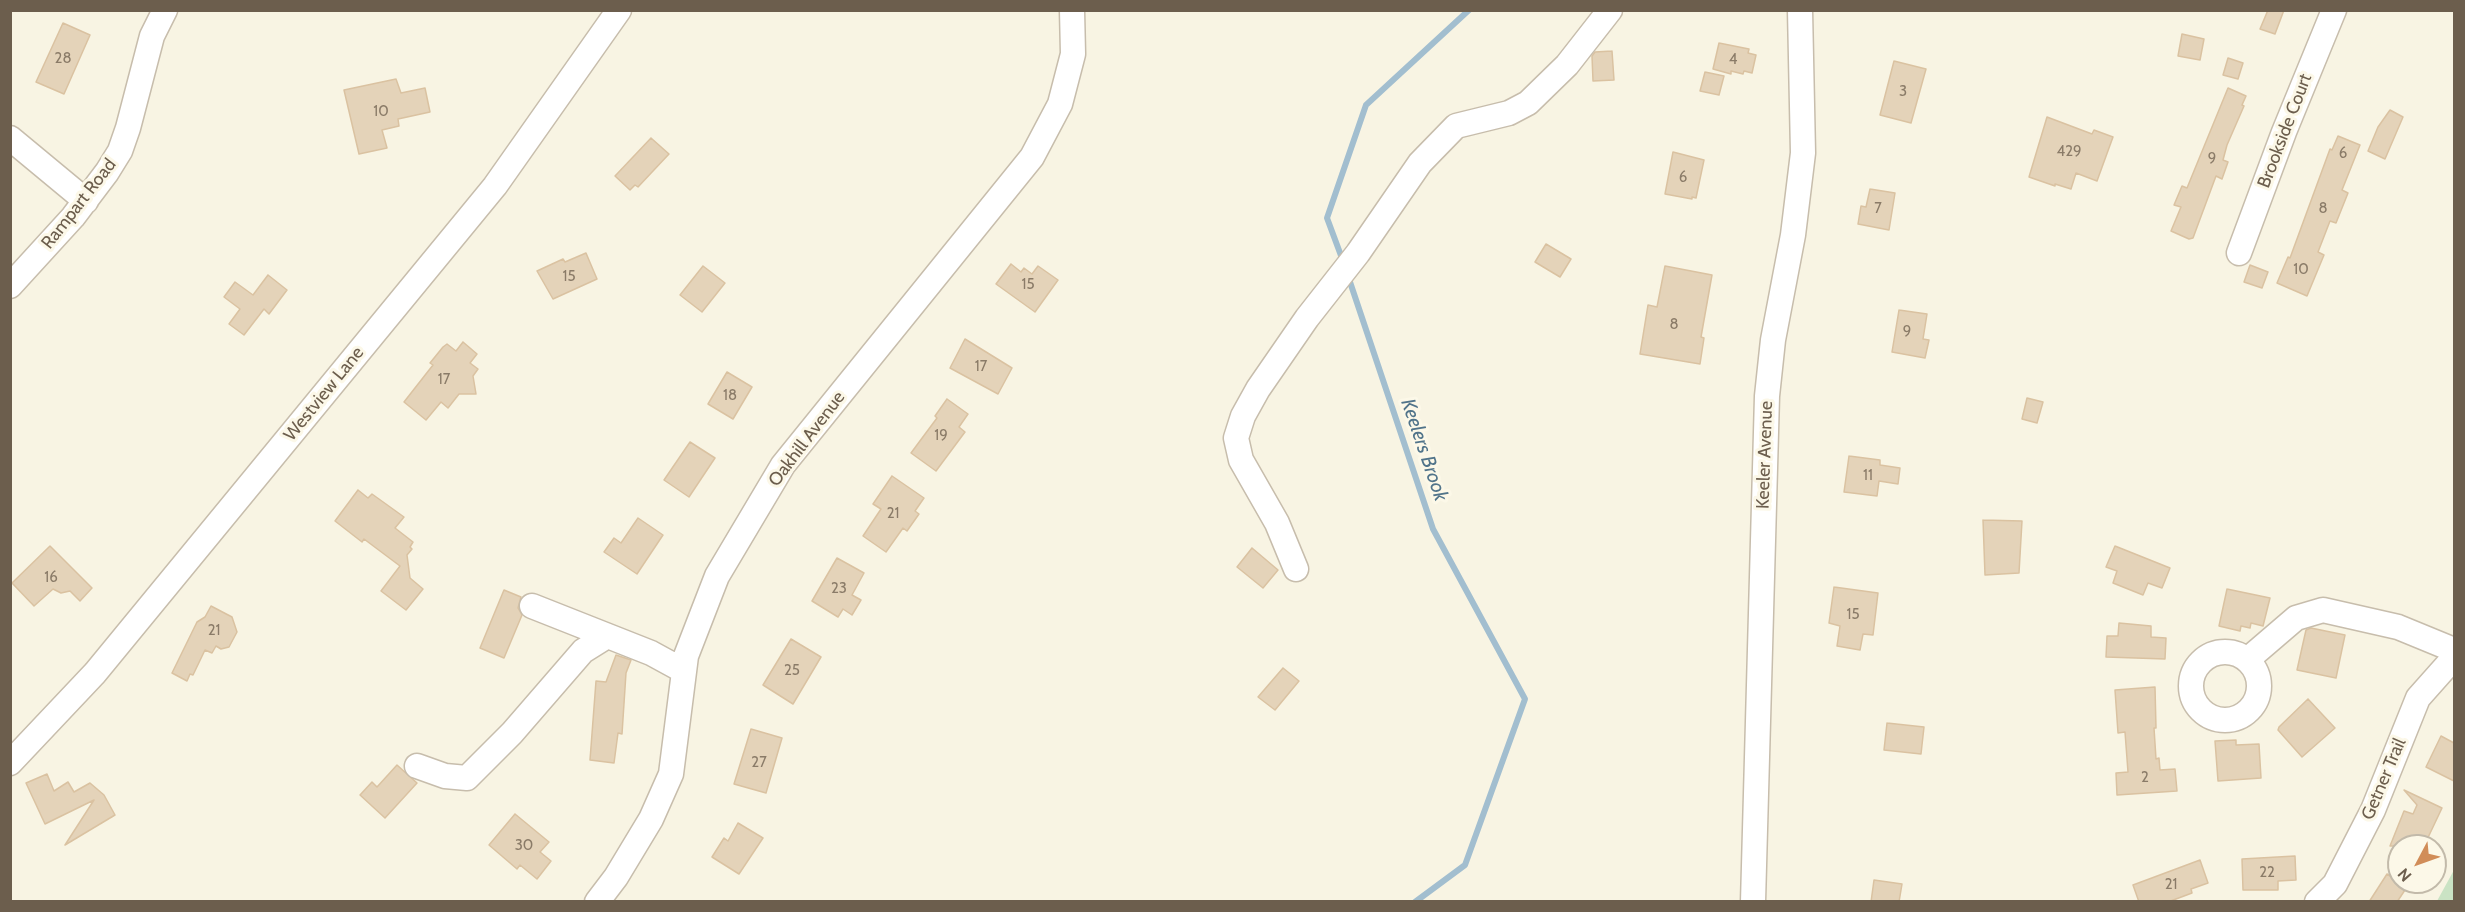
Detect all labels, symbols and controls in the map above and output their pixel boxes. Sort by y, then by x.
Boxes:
house number: 28 [55,50,71,68]
house number: 4 [1729,51,1737,69]
street label: Brookside Court [2253,71,2317,191]
house number: 3 [1899,83,1907,101]
house number: 10 [373,103,389,121]
house number: 429 [2056,143,2082,161]
house number: 6 [2339,145,2347,163]
house number: 9 [2208,150,2216,168]
street label: Rampart Road [37,155,121,253]
house number: 6 [1679,169,1687,187]
house number: 7 [1874,200,1882,218]
house number: 8 [2318,200,2328,218]
house number: 10 [2293,261,2309,279]
house number: 15 [562,268,576,286]
house number: 15 [1021,276,1035,294]
house number: 8 [1669,316,1679,334]
house number: 9 [1903,323,1911,341]
street label: Westview Lane [279,343,369,445]
house number: 17 [975,358,987,376]
house number: 17 [438,371,450,389]
house number: 18 [723,387,737,405]
street label: Oakhill Avenue [764,387,850,491]
water label: Keelers Brook [1395,396,1453,504]
street label: Keeler Avenue [1752,401,1778,509]
house number: 19 [934,427,948,445]
house number: 11 [1863,467,1873,485]
house number: 21 [887,505,899,523]
house number: 16 [44,569,58,587]
house number: 23 [831,580,847,598]
house number: 15 [1846,606,1860,624]
house number: 21 [208,622,220,640]
house number: 25 [784,662,800,680]
street label: Getner Trail [2357,735,2411,823]
house number: 27 [751,754,767,772]
house number: 2 [2141,769,2149,787]
north arrow [2387,834,2447,894]
house number: 30 [515,837,533,855]
house number: 22 [2259,864,2275,882]
text: N [2394,864,2415,885]
house number: 21 [2165,876,2177,894]

